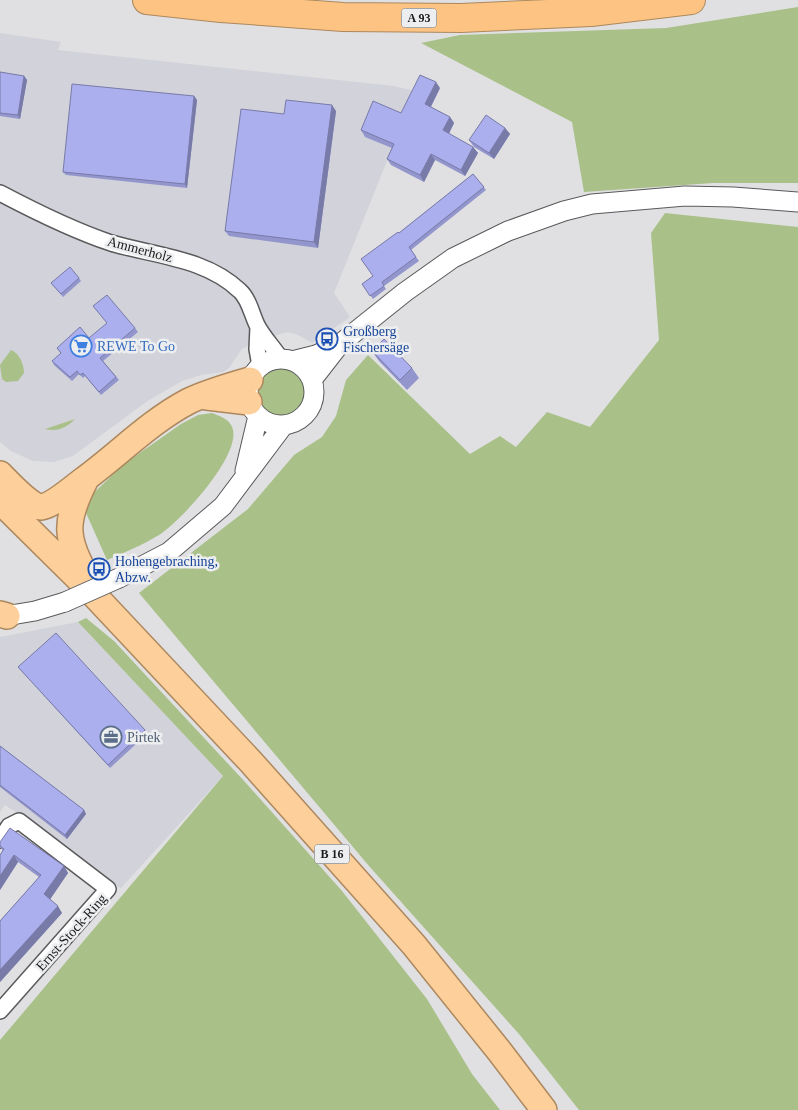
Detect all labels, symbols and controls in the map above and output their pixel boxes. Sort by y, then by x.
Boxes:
road number: A 93 [402,8,436,28]
street label: Ammerholz [106,234,174,265]
place label: Großberg Fischersäge [343,324,409,355]
bus stop icon: Großberg Fischersäge [315,327,339,351]
supermarket icon: REWE To Go [69,334,93,358]
place label: REWE To Go [97,339,175,354]
place label: Hohengebraching, Abzw. [115,554,218,585]
bus stop icon: Hohengebraching, Abzw. [87,557,111,581]
office icon: Pirtek [99,725,123,749]
place label: Pirtek [127,730,160,745]
road number: B 16 [314,844,350,864]
street label: Ernst-Stock-Ring [33,891,110,974]

